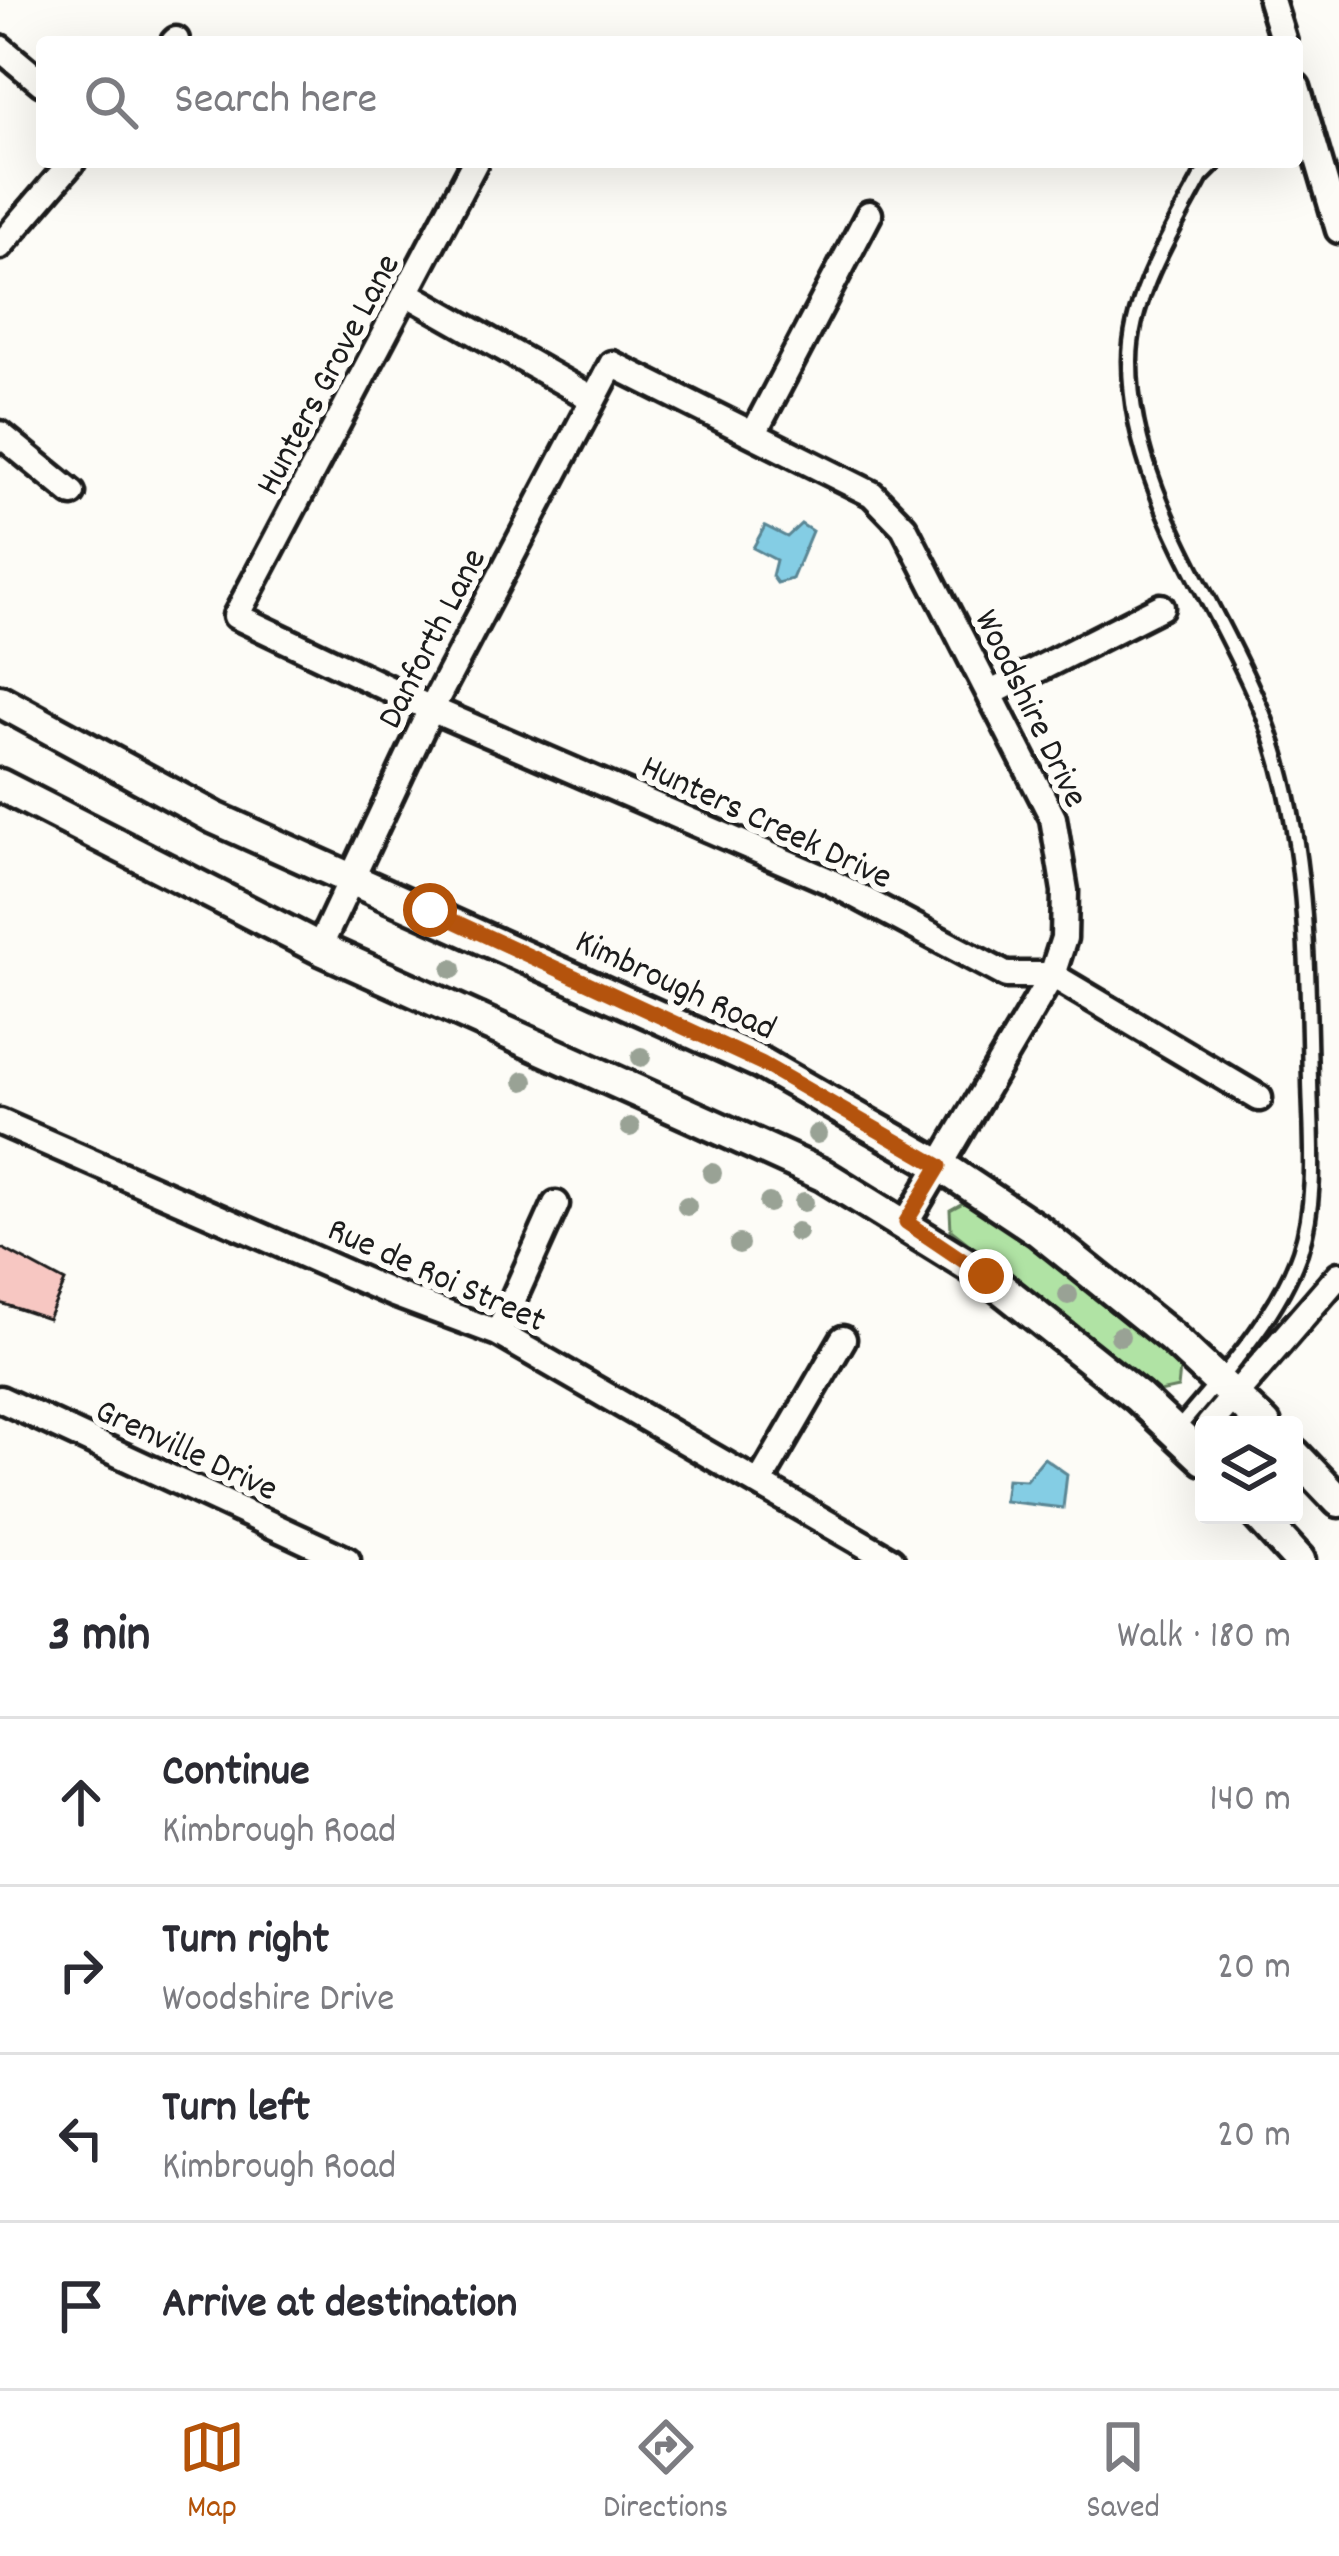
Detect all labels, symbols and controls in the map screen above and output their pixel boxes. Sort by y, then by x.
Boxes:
search box [36,36,1303,168]
icon: search [78,69,144,135]
text: Search here [174,70,377,134]
street label: Hunters Grove Lane [245,246,416,506]
street label: Danforth Lane [367,540,502,739]
street label: Woodshire Drive [958,602,1099,817]
street label: Hunters Creek Drive [631,743,900,905]
route start [403,883,457,937]
street label: Kimbrough Road [565,918,783,1057]
street label: Rue de Roi Street [318,1206,553,1349]
route end [959,1249,1013,1303]
street label: Grenville Drive [86,1387,285,1517]
map controls [1195,1416,1303,1524]
button: layers [1195,1416,1303,1524]
text: 3 min [48,1602,150,1674]
text: Walk · 180 m [1117,1611,1291,1666]
text: Continue [162,1742,310,1806]
icon: ahead [48,1769,114,1835]
text: 140 m [1209,1774,1291,1829]
text: Kimbrough Road [162,1806,396,1861]
text: Turn right [162,1910,329,1974]
icon: right [48,1937,114,2003]
text: 20 m [1217,1942,1291,1997]
text: Woodshire Drive [162,1974,395,2029]
text: Turn left [162,2078,310,2142]
icon: left [48,2105,114,2171]
text: 20 m [1217,2110,1291,2165]
text: Kimbrough Road [162,2142,396,2197]
icon: arrive [48,2273,114,2339]
text: Arrive at destination [162,2274,517,2338]
tab: Map [179,2414,245,2533]
tab: Directions [603,2414,728,2533]
tab: Saved [1086,2414,1160,2533]

